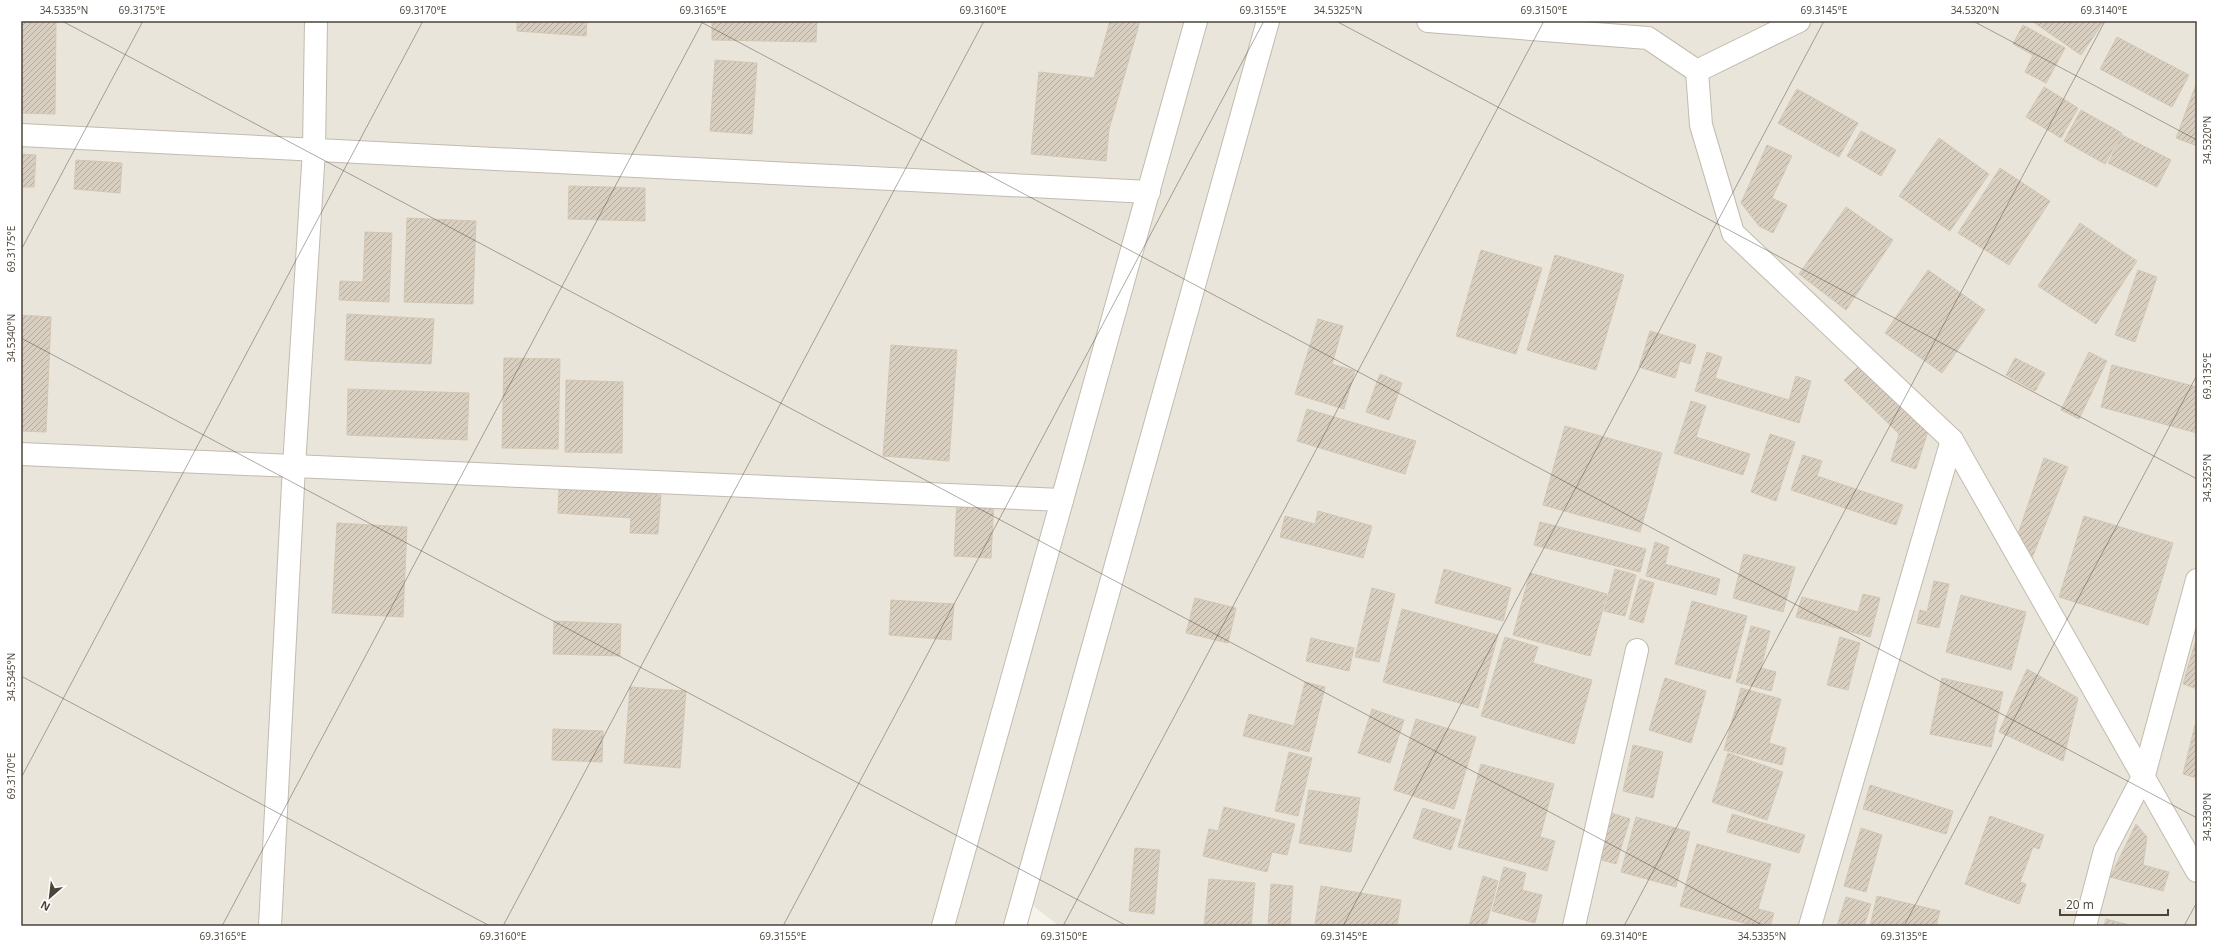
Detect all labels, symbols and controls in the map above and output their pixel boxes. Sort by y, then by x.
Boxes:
text: 34.5335°N [40,3,88,17]
text: 69.3175°E [119,3,165,17]
text: 69.3170°E [400,3,446,17]
text: 69.3165°E [680,3,726,17]
text: 69.3160°E [960,3,1006,17]
text: 69.3155°E [1240,3,1286,17]
text: 34.5325°N [1314,3,1362,17]
text: 69.3150°E [1521,3,1567,17]
text: 69.3145°E [1801,3,1847,17]
text: 34.5320°N [1951,3,1999,17]
text: 69.3140°E [2081,3,2127,17]
text: 34.5320°N [2200,116,2214,164]
text: 69.3175°E [4,226,18,272]
text: 34.5340°N [4,314,18,362]
text: 69.3135°E [2200,353,2214,399]
text: 34.5325°N [2200,454,2214,502]
text: 34.5345°N [4,653,18,701]
text: 69.3170°E [4,753,18,799]
text: 34.5330°N [2200,793,2214,841]
north arrow [30,877,70,917]
scale bar [2060,891,2168,917]
text: 20 m [2066,896,2094,913]
text: N [38,898,53,915]
text: 69.3165°E [200,929,246,943]
text: 69.3160°E [480,929,526,943]
text: 69.3155°E [760,929,806,943]
text: 69.3150°E [1041,929,1087,943]
text: 69.3145°E [1321,929,1367,943]
text: 69.3140°E [1601,929,1647,943]
text: 34.5335°N [1738,929,1786,943]
text: 69.3135°E [1881,929,1927,943]

